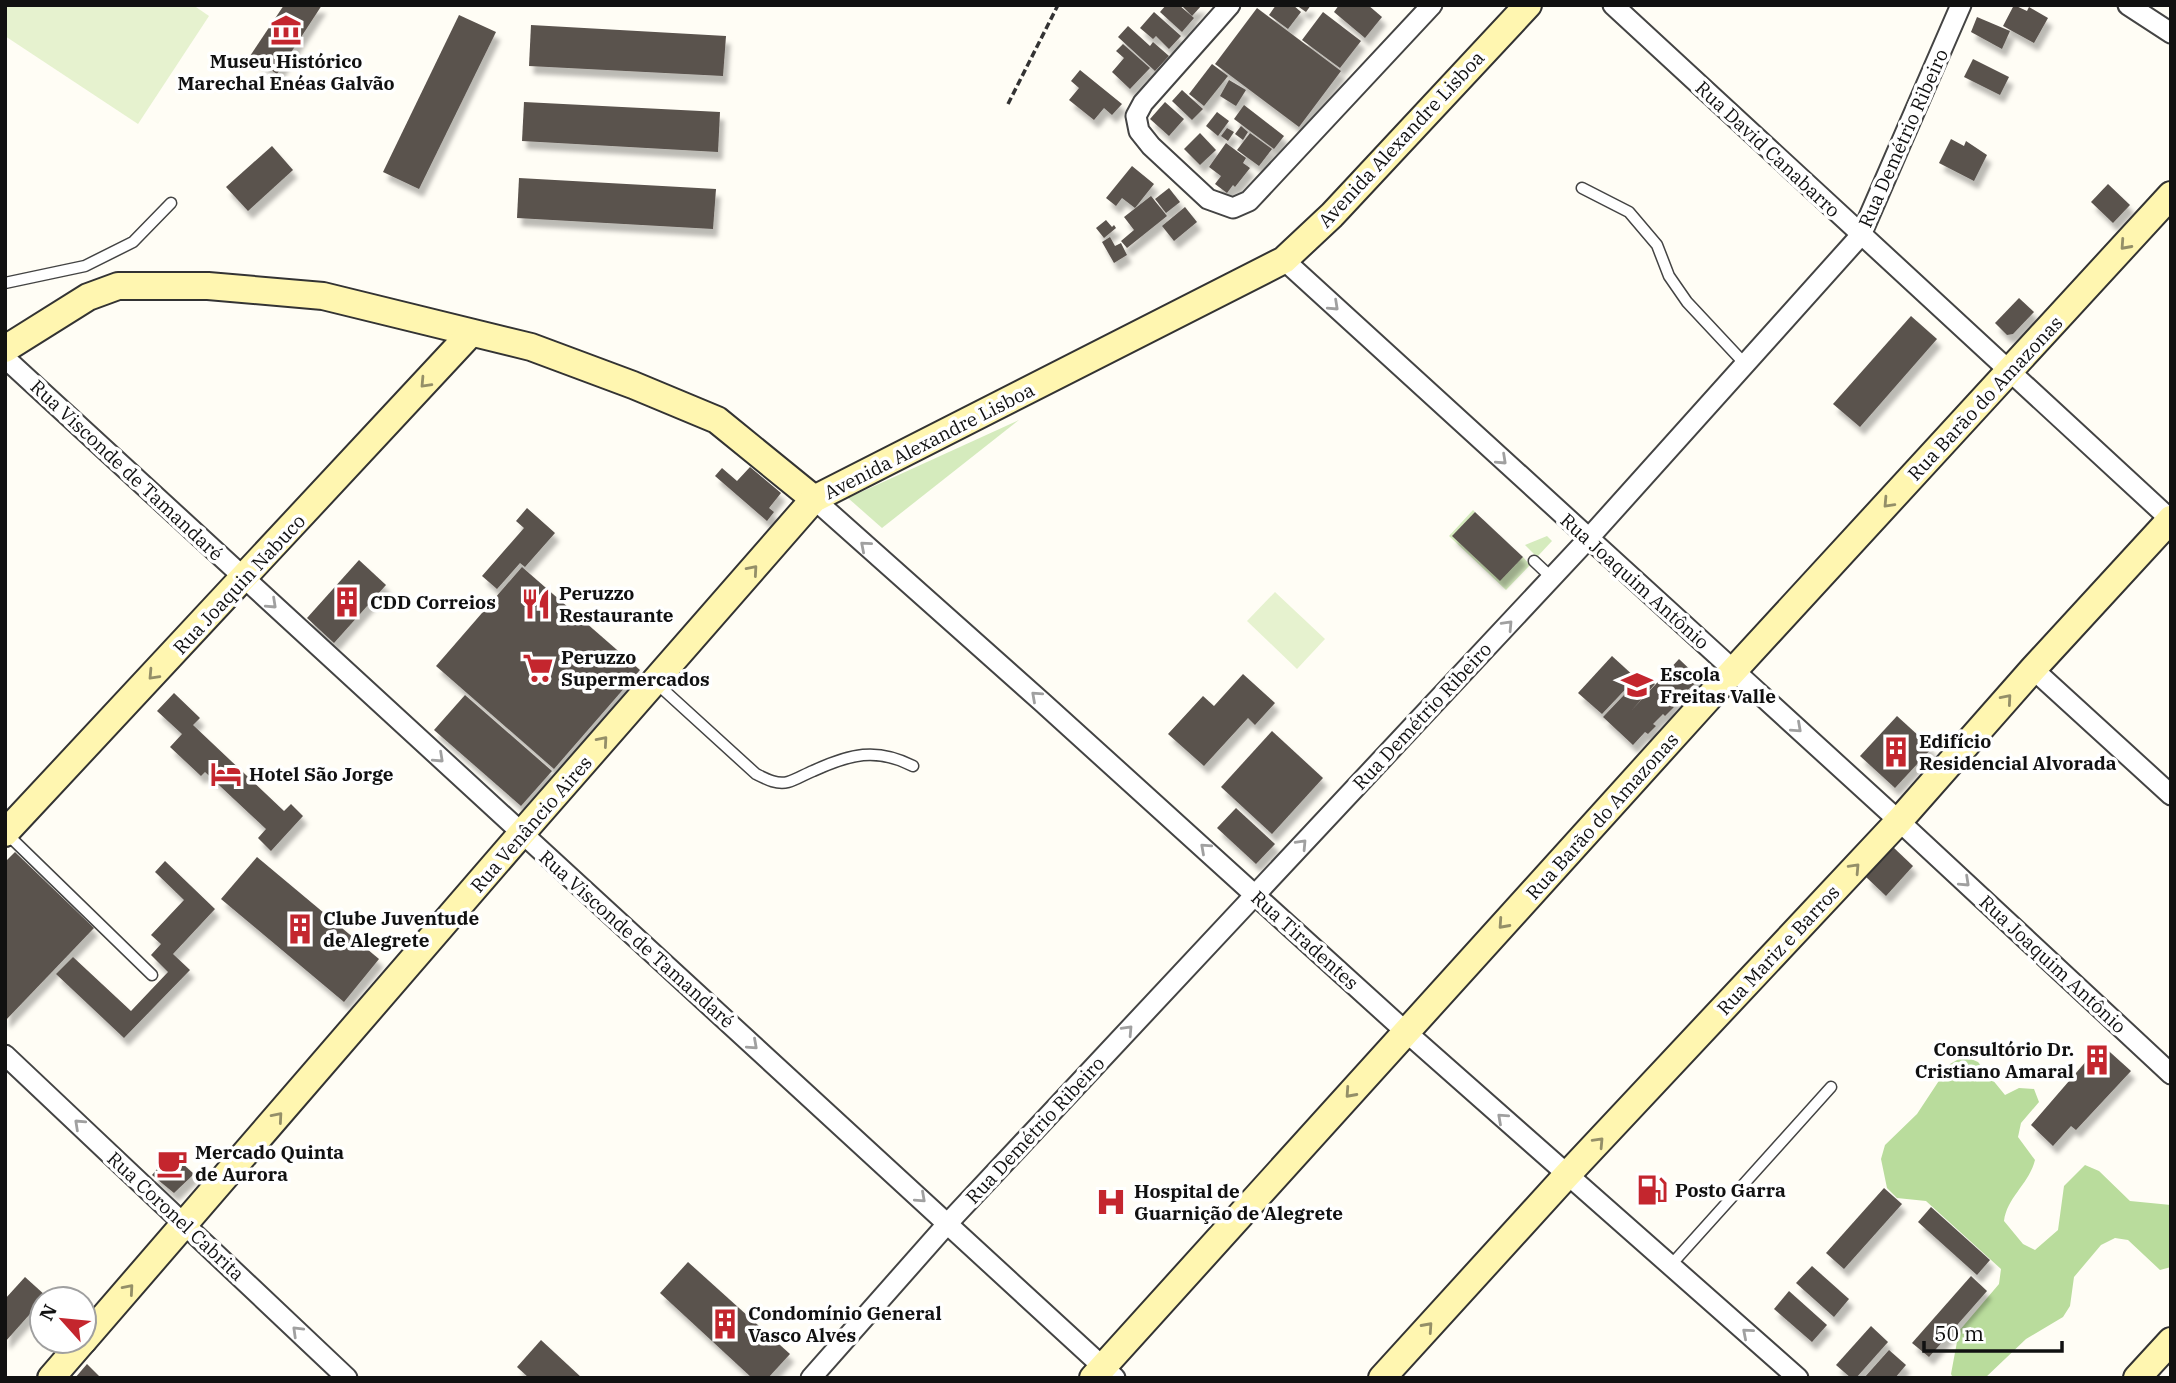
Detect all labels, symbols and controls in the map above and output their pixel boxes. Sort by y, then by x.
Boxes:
museum icon: Museu Histórico Marechal Enéas Galvão [269,13,303,47]
street label: Rua Demétrio Ribeiro [1853,45,1953,231]
street label: Avenida Alexandre Lisboa [1313,46,1489,232]
place label: Museu Histórico Marechal Enéas Galvão [177,49,395,95]
street label: Rua David Canabarro [1691,76,1845,222]
one-way arrow [2121,237,2133,250]
one-way arrow [1326,298,1339,311]
street label: Rua Barão do Amazonas [1902,311,2068,485]
street label: Rua Visconde de Tamandaré [26,374,228,566]
one-way arrow [420,375,433,388]
street label: Avenida Alexandre Lisboa [820,377,1038,505]
one-way arrow [1494,452,1507,464]
one-way arrow [1884,495,1896,508]
street label: Rua Joaquim Antônio [1556,508,1714,654]
street label: Rua Joaquin Nabuco [168,509,310,659]
one-way arrow [860,541,873,554]
one-way arrow [745,565,757,578]
place label: Peruzzo Restaurante [559,581,674,627]
building icon: CDD Correios [330,585,364,619]
restaurant icon: Peruzzo Restaurante [519,587,553,621]
place label: CDD Correios [370,590,496,614]
one-way arrow [264,595,277,608]
one-way arrow [1499,620,1512,633]
street label: Rua Demétrio Ribeiro [1347,637,1497,795]
place label: Peruzzo Supermercados [561,645,710,691]
supermarket icon: Peruzzo Supermercados [521,651,555,685]
place label: Escola Freitas Valle [1660,662,1776,708]
one-way arrow [149,667,162,680]
school or university icon: Escola Freitas Valle [1620,668,1654,702]
one-way arrow [1031,692,1044,704]
one-way arrow [1999,694,2011,707]
one-way arrow [1789,720,1802,732]
street label: Rua Barão do Amazonas [1521,728,1683,904]
place label: Edifício Residencial Alvorada [1919,729,2117,775]
building icon: Edifício Residencial Alvorada [1879,735,1913,769]
one-way arrow [595,736,607,749]
one-way arrow [431,749,444,762]
street label: Rua Venâncio Aires [465,751,597,897]
hotel icon: Hotel São Jorge [209,757,243,791]
place label: Hotel São Jorge [249,762,394,786]
one-way arrow [1294,839,1306,852]
one-way arrow [1200,844,1213,857]
street label: Rua Visconde de Tamandaré [534,845,740,1033]
one-way arrow [1846,863,1859,876]
one-way arrow [1957,874,1970,886]
street label: Rua Mariz e Barros [1712,880,1844,1020]
street label: Rua Tiradentes [1246,885,1364,995]
street label: Rua Joaquim Antônio [1975,890,2131,1038]
place label: Clube Juventude de Alegrete [323,906,479,952]
building icon: Clube Juventude de Alegrete [283,912,317,946]
one-way arrow [1499,916,1511,929]
one-way arrow [1120,1025,1133,1038]
one-way arrow [745,1036,758,1049]
place label: Consultório Dr. Cristiano Amaral [1915,1037,2074,1083]
building icon: Consultório Dr. Cristiano Amaral [2080,1043,2114,1077]
street label: Rua Demétrio Ribeiro [960,1051,1110,1209]
one-way arrow [1346,1085,1358,1098]
one-way arrow [270,1112,282,1125]
one-way arrow [1498,1114,1511,1126]
one-way arrow [74,1119,87,1132]
one-way arrow [1590,1137,1603,1150]
place label: Mercado Quinta de Aurora [195,1140,344,1186]
street label: Rua Coronel Cabrita [102,1146,250,1286]
cafe icon: Mercado Quinta de Aurora [155,1146,189,1180]
fuel station icon: Posto Garra [1635,1173,1669,1207]
place label: Posto Garra [1675,1178,1786,1202]
place label: Hospital de Guarnição de Alegrete [1134,1179,1343,1225]
hospital icon: Hospital de Guarnição de Alegrete [1094,1185,1128,1219]
one-way arrow [913,1190,926,1203]
one-way arrow [121,1284,133,1297]
north arrow [28,1285,98,1355]
text: N [34,1300,62,1324]
place label: Condomínio General Vasco Alves [748,1301,942,1347]
building icon: Condomínio General Vasco Alves [708,1307,742,1341]
scale bar [1924,1310,2062,1354]
text: 50 m [1934,1319,1984,1347]
one-way arrow [1420,1322,1433,1335]
one-way arrow [292,1326,305,1339]
one-way arrow [1742,1329,1755,1341]

